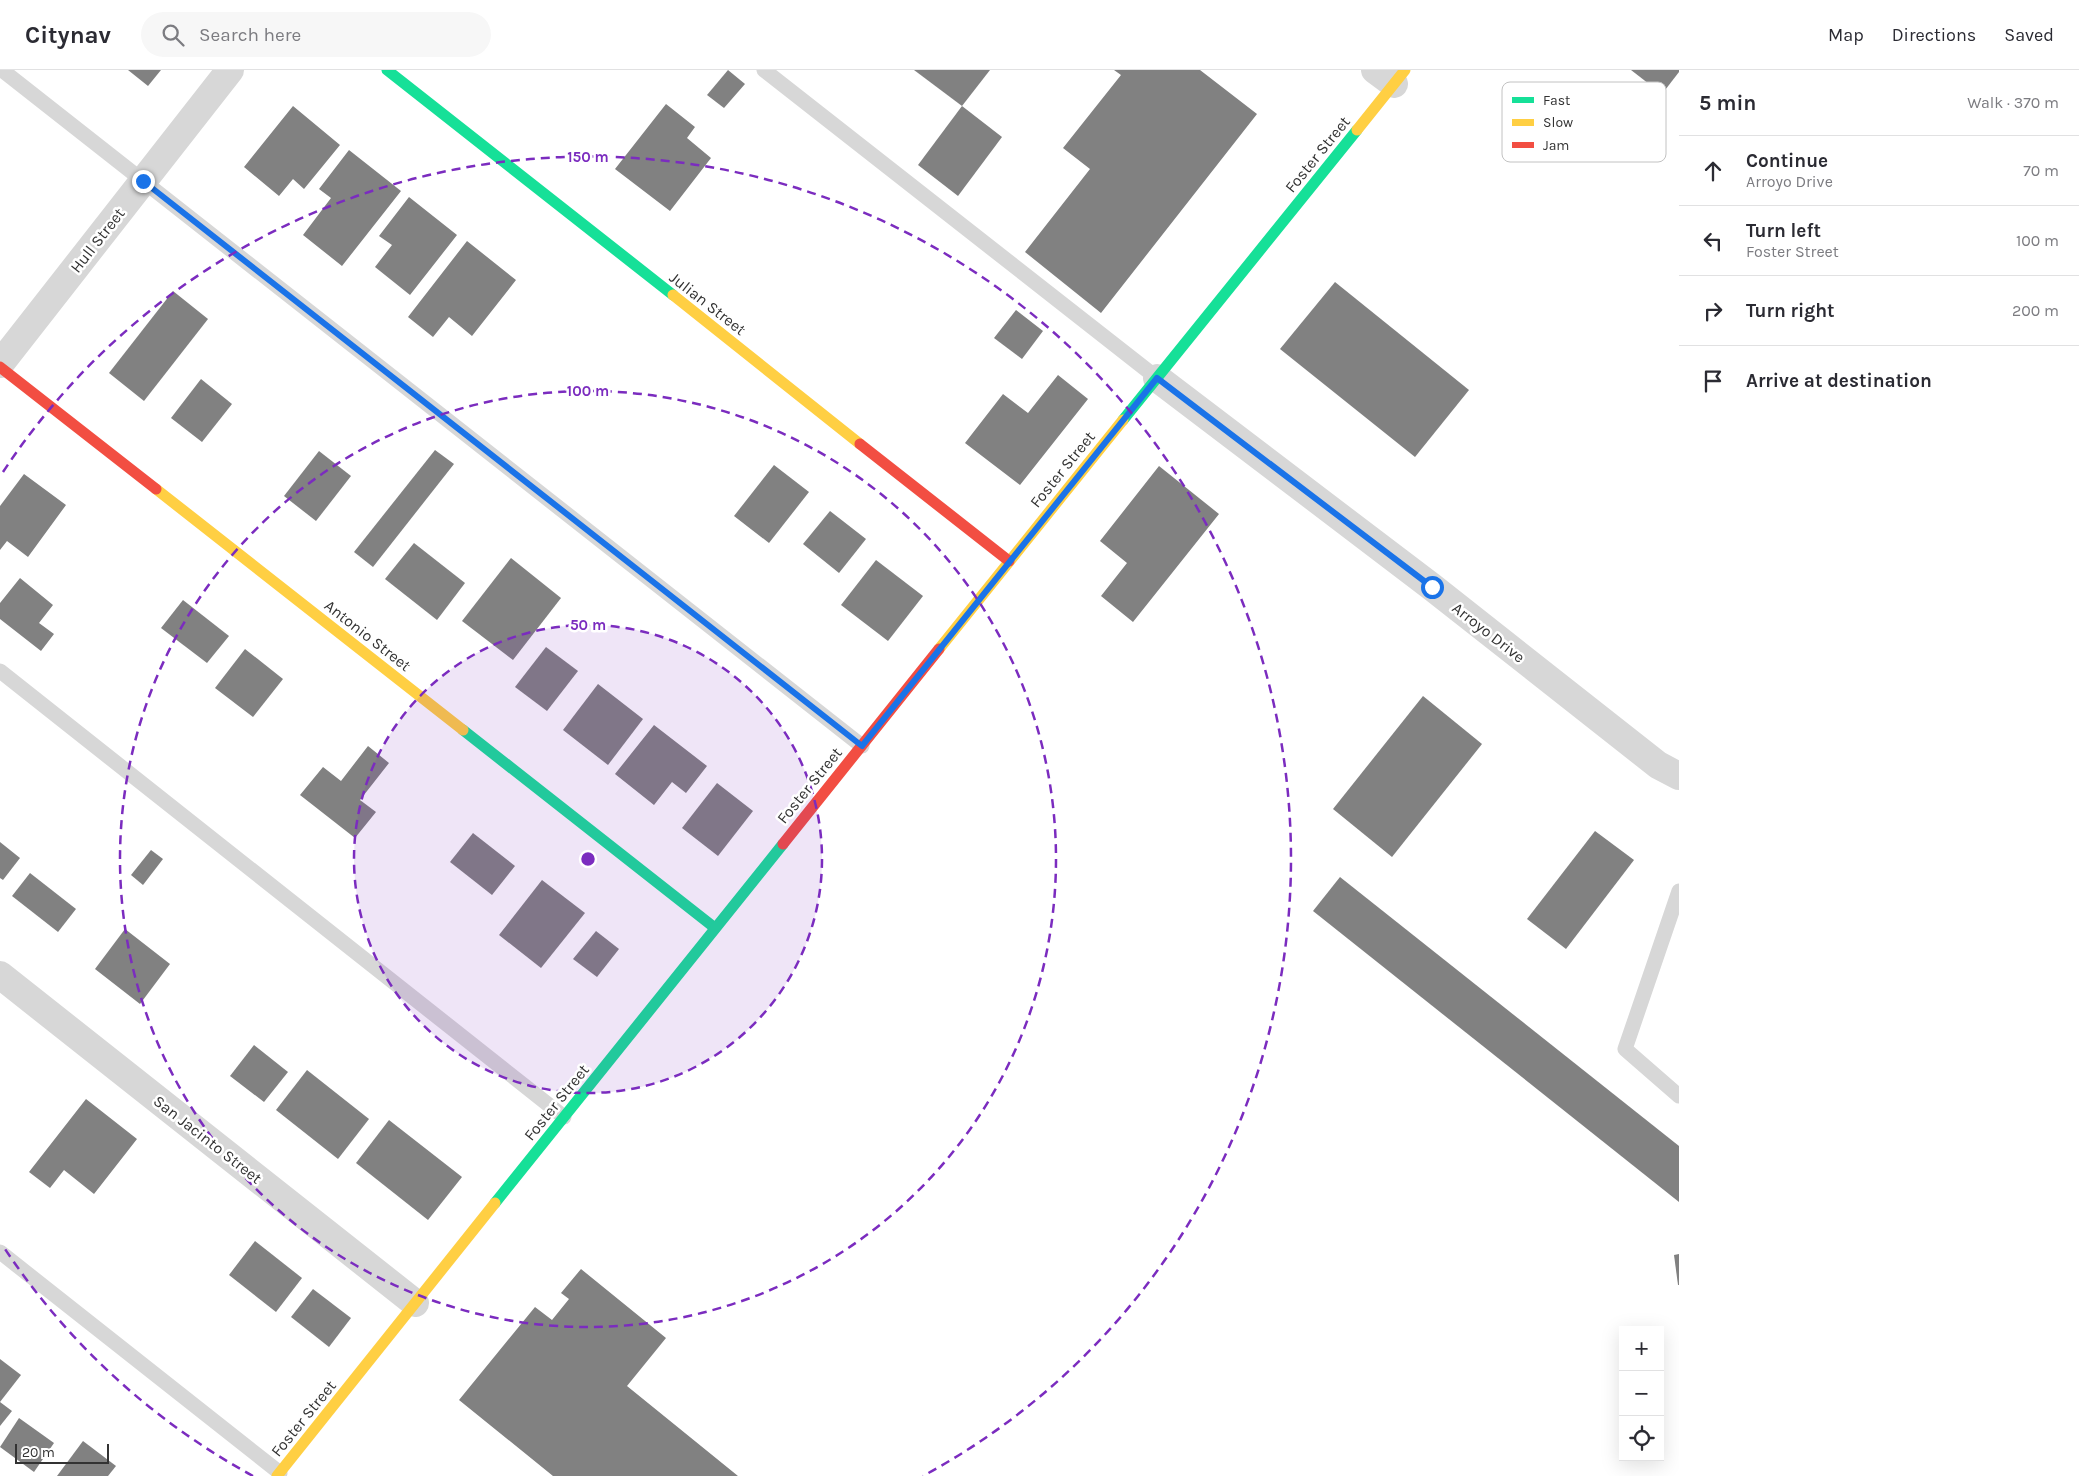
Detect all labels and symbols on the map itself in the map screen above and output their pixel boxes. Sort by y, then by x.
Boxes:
legend [1502,82,1666,162]
text: Fast [1543,92,1570,109]
street label: Foster Street [1281,112,1354,196]
text: Slow [1543,114,1573,131]
text: Jam [1543,137,1569,154]
text: 150 m [567,148,609,166]
route end [132,170,155,193]
street label: Hull Street [66,204,129,277]
street label: Julian Street [666,268,750,339]
text: 100 m [567,382,609,400]
street label: Foster Street [1026,427,1099,511]
route start [1421,576,1444,599]
street label: Antonio Street [321,596,415,675]
street label: Arroyo Drive [1449,598,1529,667]
text: 50 m [570,616,606,634]
street label: Foster Street [773,743,846,827]
centre of rings [579,850,597,868]
street label: Foster Street [520,1060,593,1144]
street label: San Jacinto Street [150,1091,266,1188]
street label: Foster Street [267,1376,340,1460]
scale bar [15,1441,109,1464]

